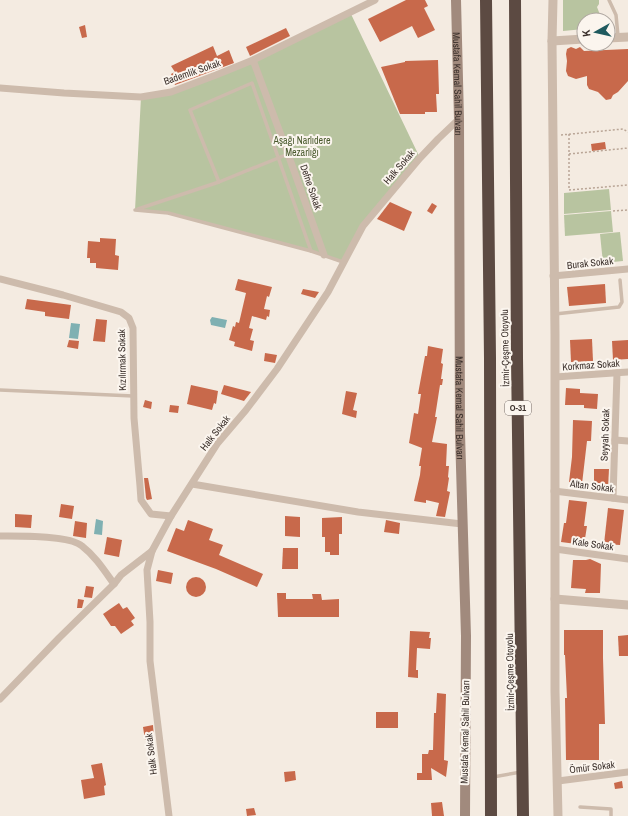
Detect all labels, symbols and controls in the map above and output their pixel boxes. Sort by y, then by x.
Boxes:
north arrow [576,12,616,52]
text: K [579,29,593,38]
street label: Mustafa Kemal Sahil Bulvarı [450,32,466,136]
street label: Bademlik Sokak [162,56,223,88]
park label: Aşağı Narlıdere Mezarlığı [273,134,331,159]
street label: Halk Sokak [380,146,418,187]
street label: Defne Sokak [297,163,325,212]
street label: Burak Sokak [566,254,615,272]
street label: İzmir-Çeşme Otoyolu [498,309,512,387]
street label: Kızılırmak Sokak [115,328,129,391]
street label: Mustafa Kemal Sahil Bulvarı [453,356,467,460]
street label: Korkmaz Sokak [562,356,621,373]
road number: O-31 [505,401,531,415]
street label: Seyyah Sokak [598,408,612,461]
street label: Halk Sokak [197,412,233,453]
street label: Altan Sokak [568,477,615,495]
street label: Kale Sokak [572,535,615,553]
street label: İzmir-Çeşme Otoyolu [503,633,517,711]
street label: Mustafa Kemal Sahil Bulvarı [458,680,472,784]
street label: Halk Sokak [142,732,160,775]
street label: Ömür Sokak [569,758,616,776]

